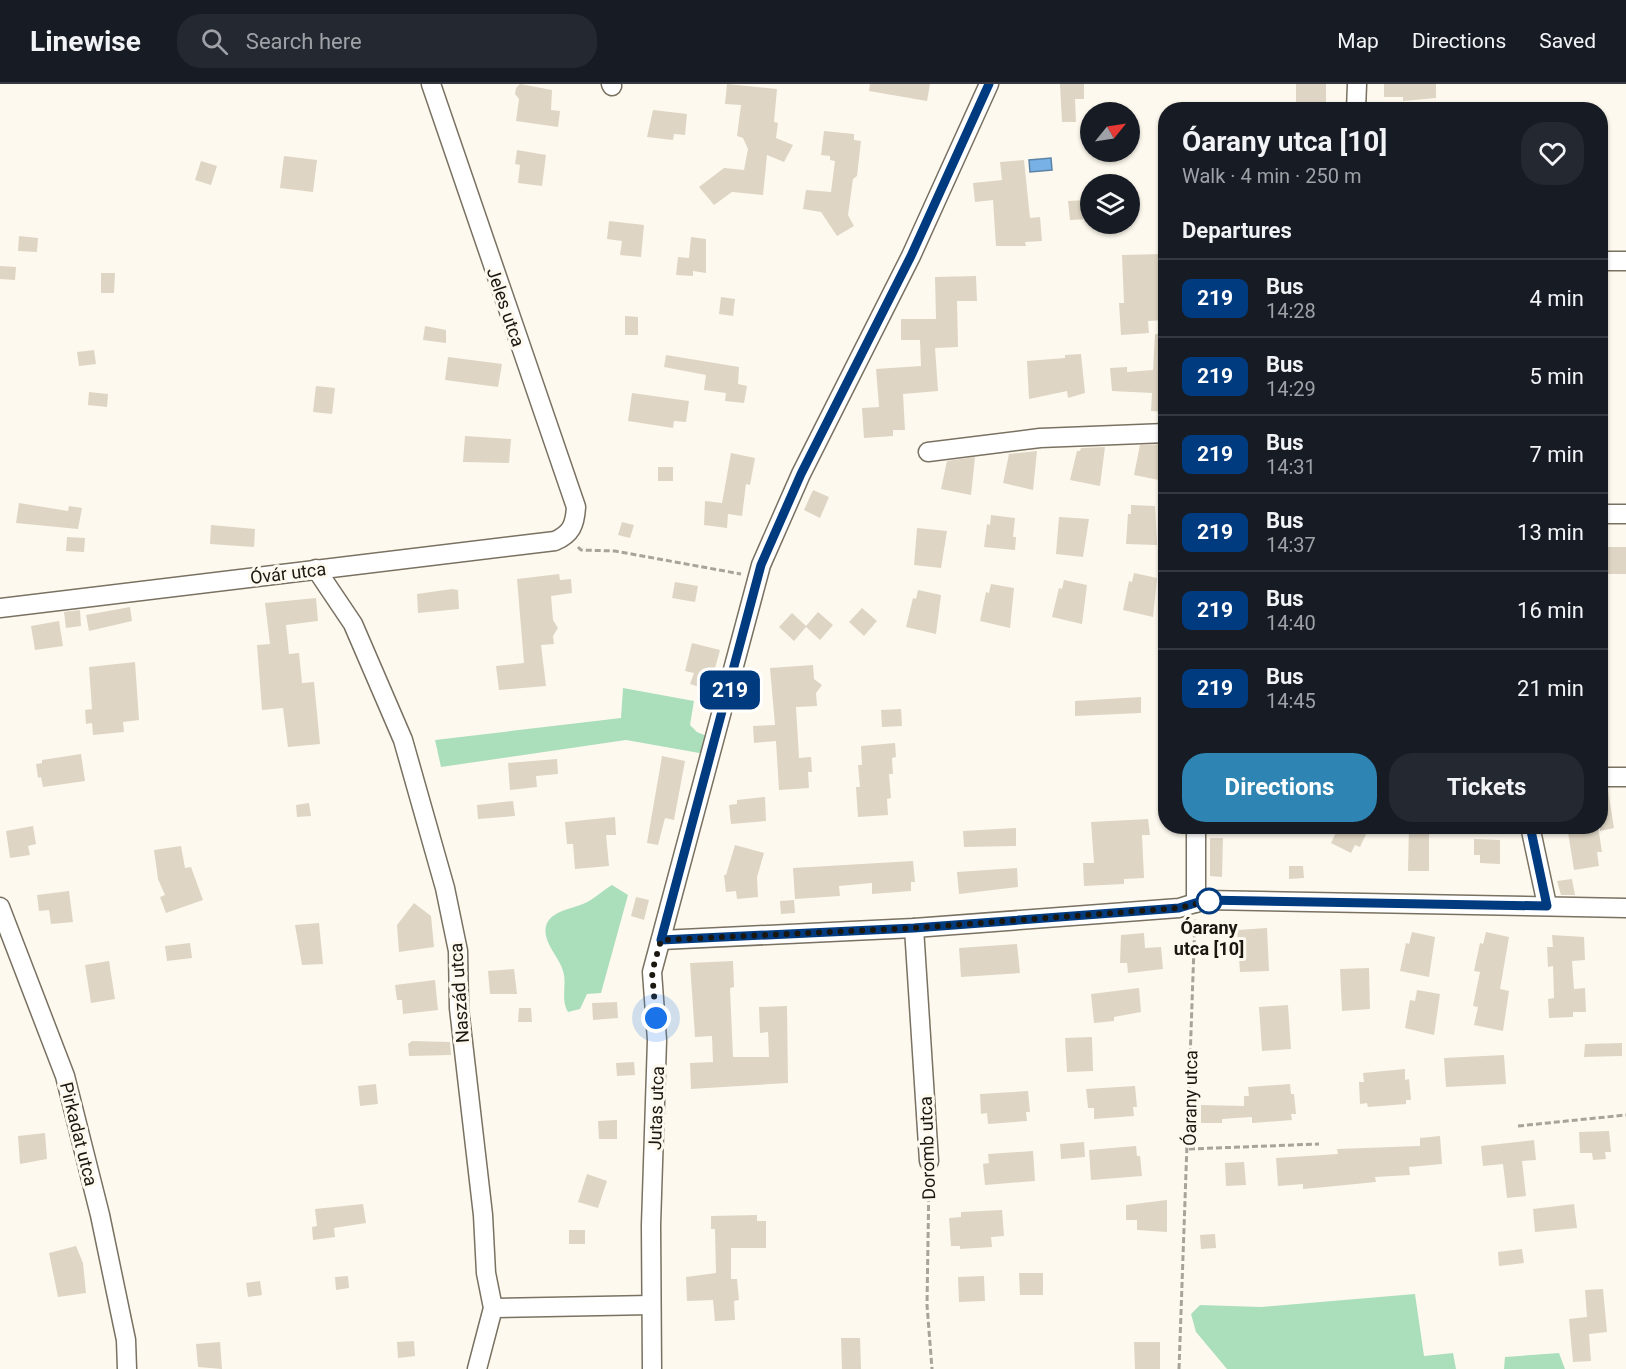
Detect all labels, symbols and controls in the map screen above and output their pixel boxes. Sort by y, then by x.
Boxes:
search box [177,14,597,68]
text: Linewise [30,25,141,58]
icon: search [198,25,231,58]
text: Search here [246,29,362,54]
text: Map [1337,29,1379,53]
text: Directions [1412,29,1506,53]
text: Saved [1539,29,1596,53]
north arrow [1080,102,1140,162]
map controls [1080,102,1140,234]
button: heart [1521,122,1584,185]
text: Óarany utca [10] [1182,125,1387,158]
text: Walk · 4 min · 250 m [1182,164,1361,188]
button: layers [1080,174,1140,234]
text: Departures [1182,218,1292,243]
street label: Jeles utca [483,265,529,349]
text: Bus [1266,274,1304,299]
text: 219 [1197,286,1233,310]
text: 4 min [1529,286,1584,311]
text: 14:28 [1266,299,1316,323]
text: Bus [1266,352,1304,377]
text: 219 [1197,364,1233,388]
text: 5 min [1529,364,1584,389]
text: 14:29 [1266,377,1316,401]
text: Bus [1266,430,1304,455]
text: 219 [1197,442,1233,466]
text: 7 min [1529,442,1584,467]
text: 14:31 [1266,455,1316,479]
text: Bus [1266,508,1304,533]
text: 219 [1197,520,1233,544]
text: 13 min [1517,520,1584,545]
text: 14:37 [1266,533,1316,557]
street label: Óvár utca [249,558,327,588]
text: Bus [1266,586,1304,611]
text: 219 [1197,598,1233,622]
text: 16 min [1517,598,1584,623]
text: 14:40 [1266,611,1316,635]
text: Bus [1266,664,1304,689]
line badge: 219 [696,670,765,710]
text: 219 [1197,676,1233,700]
text: 21 min [1517,676,1584,701]
text: 219 [712,678,748,702]
text: 14:45 [1266,689,1316,713]
button: Directions [1182,753,1377,822]
button: Tickets [1389,753,1584,822]
marker: Óarany utca [10] [1196,888,1222,914]
place label: Óarany utca [10] [1174,917,1244,959]
street label: Naszád utca [445,942,473,1044]
your location [641,1003,671,1033]
street label: Óarany utca [1179,1050,1201,1146]
street label: Jutas utca [644,1065,668,1151]
street label: Pirkadat utca [56,1080,102,1188]
street label: Doromb utca [915,1096,939,1200]

